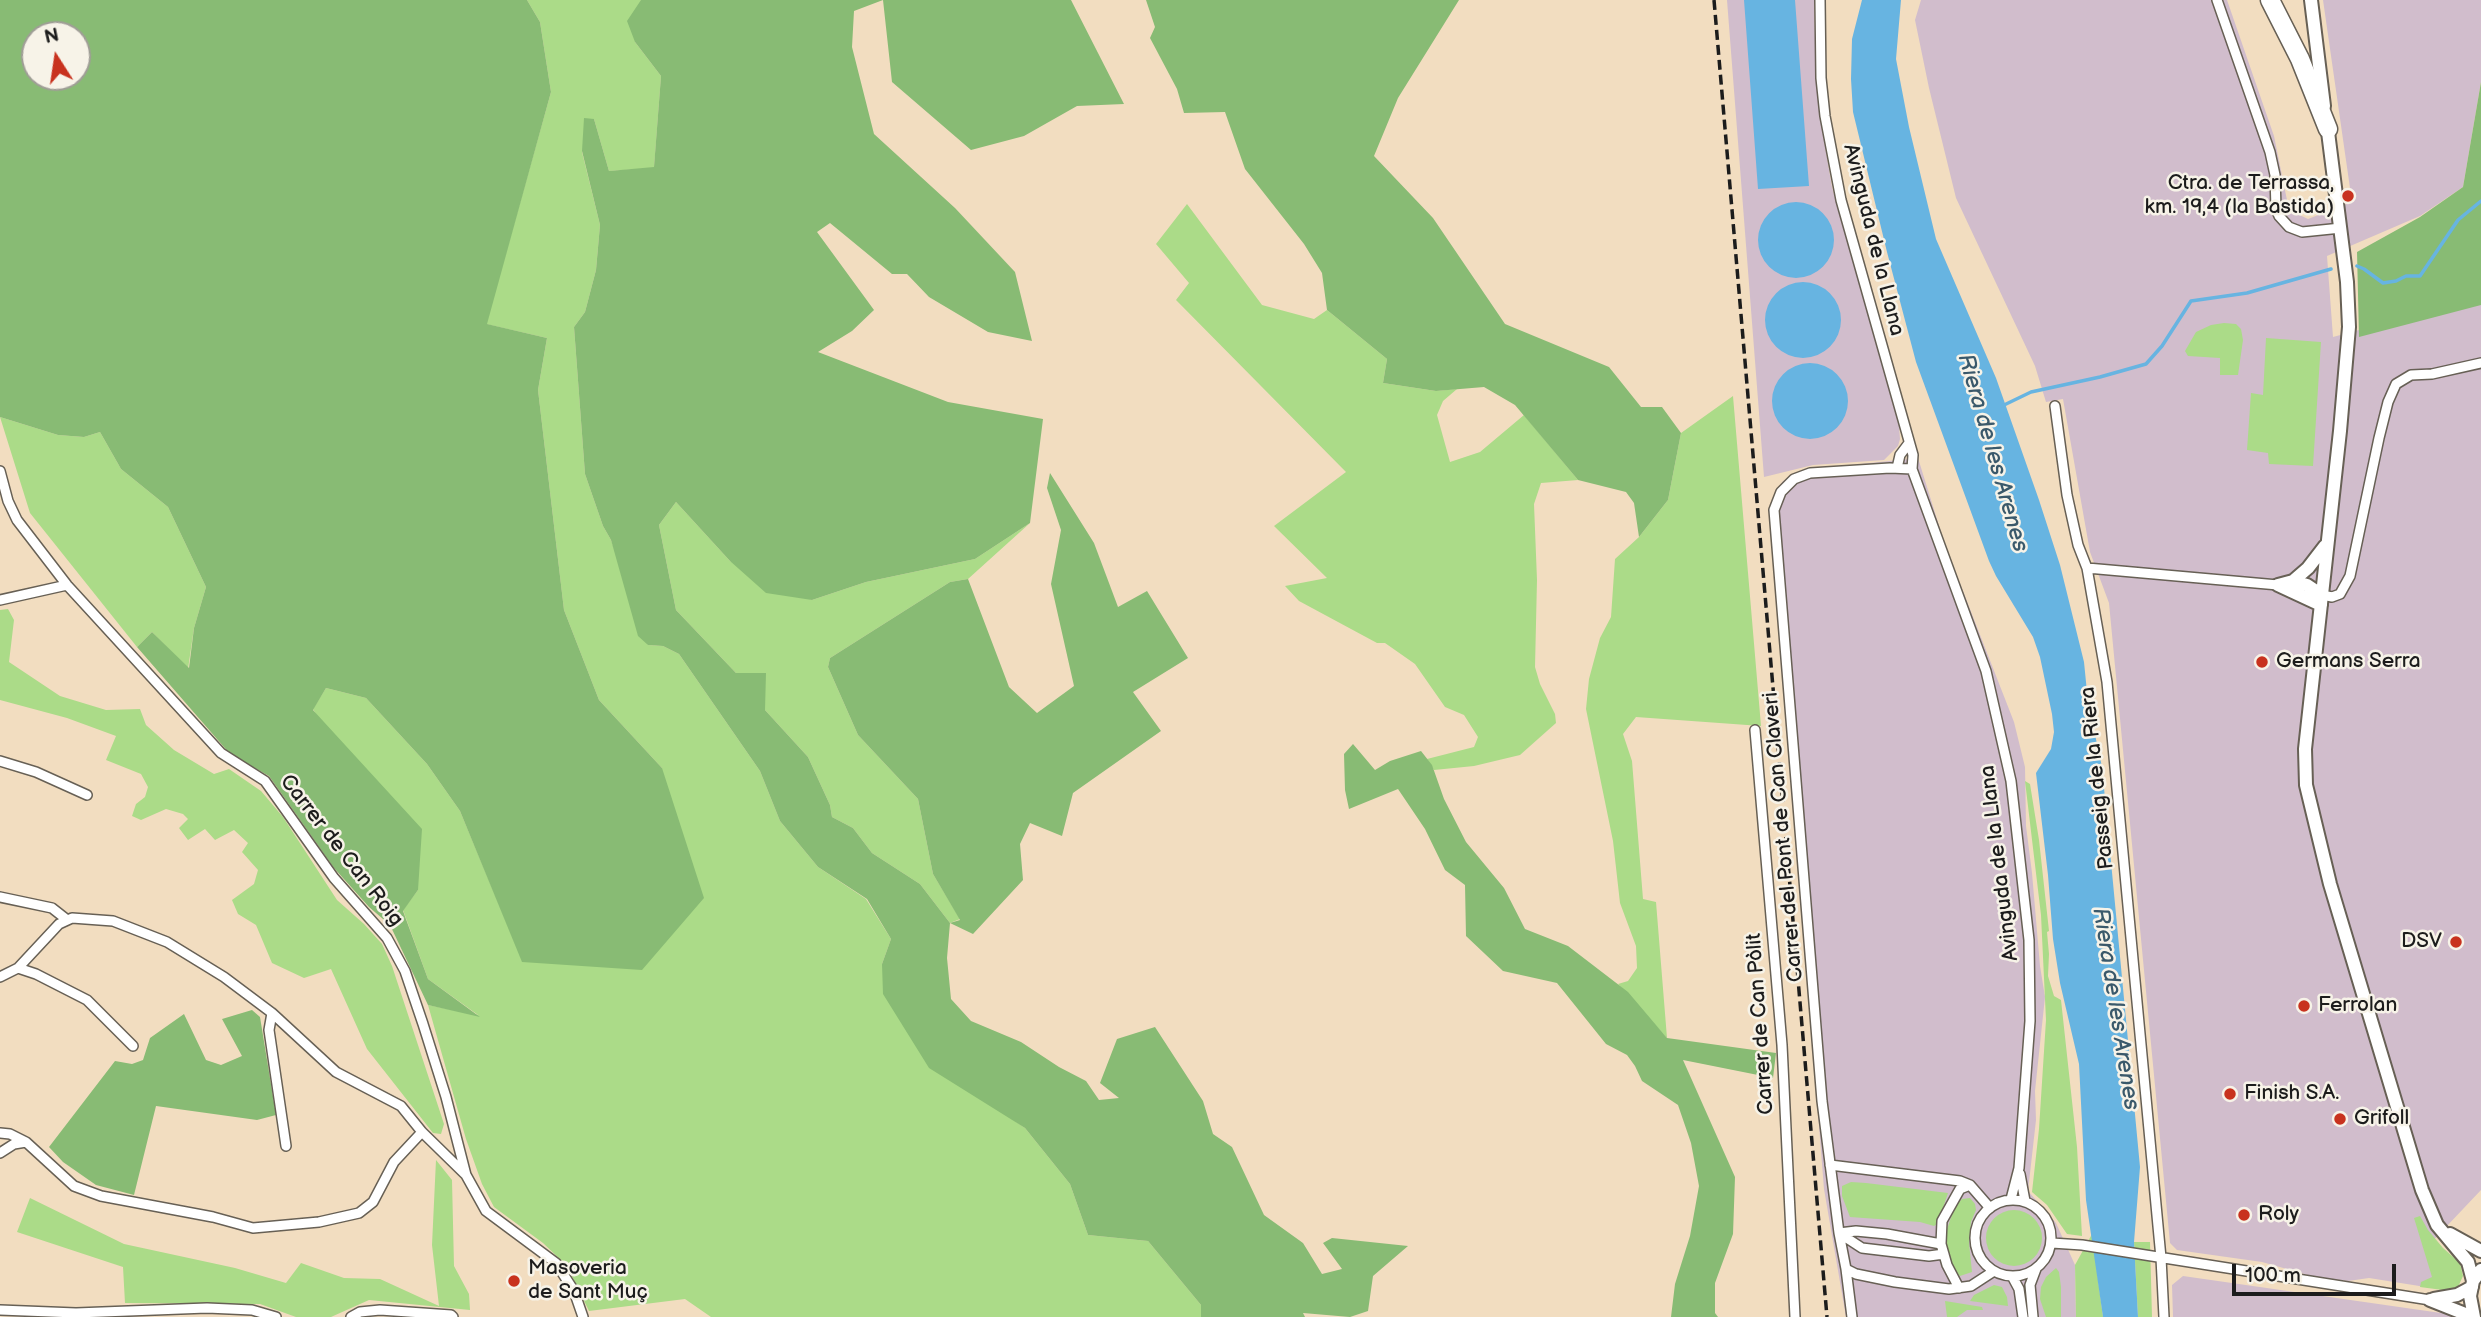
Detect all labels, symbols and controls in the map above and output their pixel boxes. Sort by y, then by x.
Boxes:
north arrow [21,21,91,91]
text: N [43,24,61,50]
street label: Avinguda de la Llana [1837,141,1909,339]
place label: Ctra. de Terrassa, km. 19,4 (la Bastida) [2145,171,2334,221]
marker: Ctra. de Terrassa, km. 19,4 (la Bastida) [2340,188,2356,204]
water label: Riera de les Arenes [1951,351,2033,555]
place label: Germans Serra [2276,649,2421,675]
marker: Germans Serra [2254,654,2270,670]
street label: Passeig de la Riera [2076,685,2120,871]
street label: Carrer del Pont de Can Claveri [1759,691,1809,983]
street label: Avinguda de la Llana [1975,764,2025,962]
street label: Carrer de Can Roig [274,770,408,932]
water label: Riera de les Arenes [2085,906,2145,1112]
place label: DSV [2401,929,2442,955]
street label: Carrer de Can Pòlit [1742,932,1780,1116]
marker: DSV [2448,934,2464,950]
place label: Ferrolan [2318,993,2397,1019]
marker: Ferrolan [2296,998,2312,1014]
place label: Finish S.A. [2244,1081,2339,1107]
marker: Finish S.A. [2222,1086,2238,1102]
place label: Grifoll [2354,1106,2409,1132]
marker: Grifoll [2332,1111,2348,1127]
place label: Roly [2258,1202,2299,1228]
marker: Roly [2236,1207,2252,1223]
scale bar [2236,1250,2400,1294]
place label: Masoveria de Sant Muç [528,1256,648,1306]
text: 100 m [2245,1263,2301,1288]
marker: Masoveria de Sant Muç [506,1273,522,1289]

